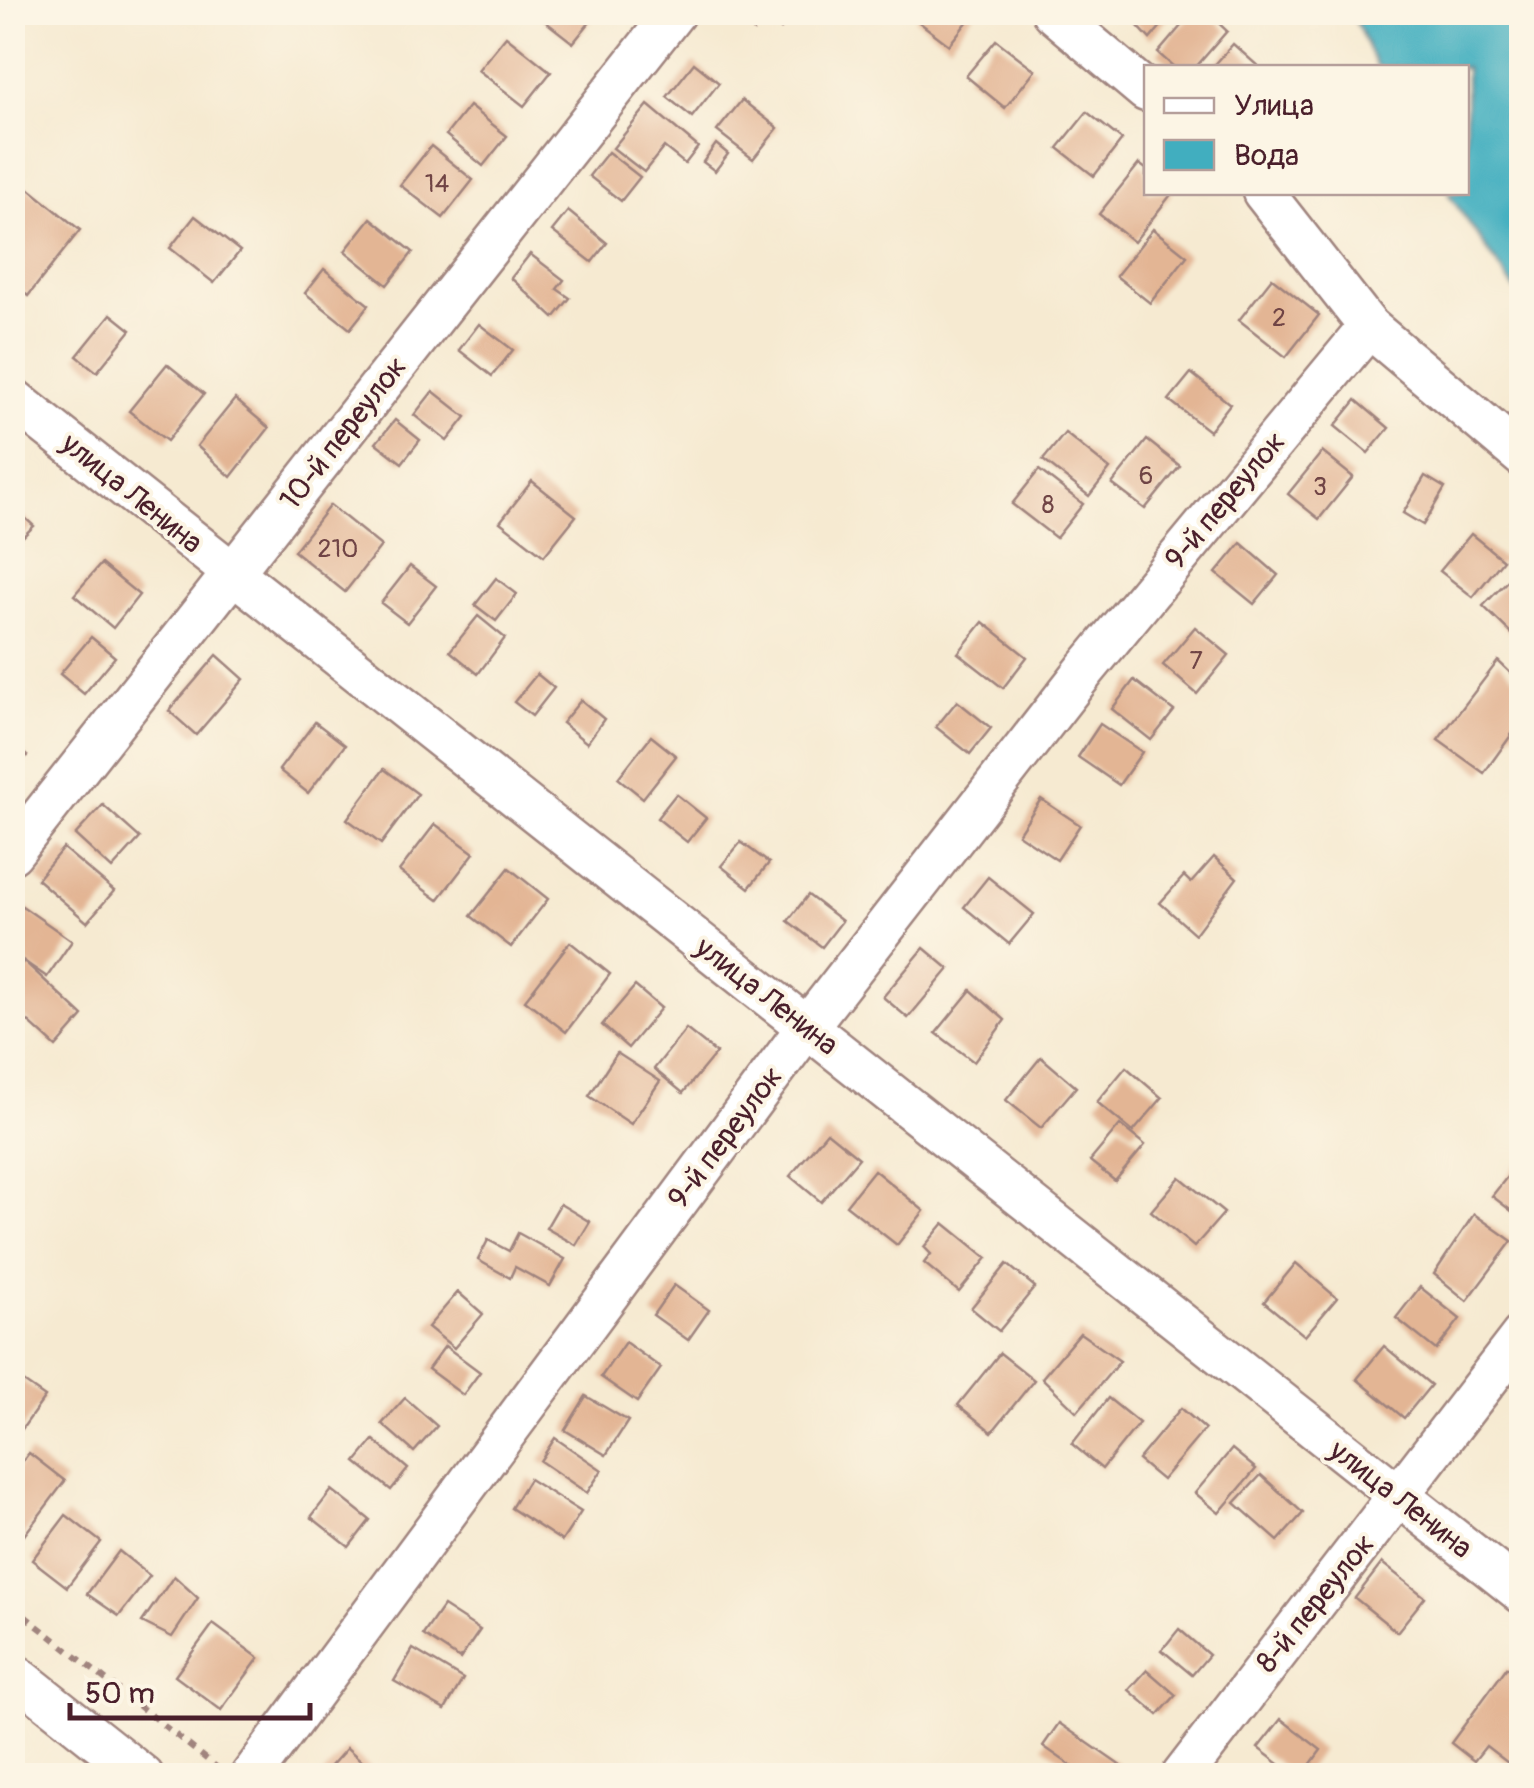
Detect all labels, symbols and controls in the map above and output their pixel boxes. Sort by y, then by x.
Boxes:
legend [1144,65,1469,195]
text: Улица [1234,87,1314,124]
text: Вода [1234,137,1299,174]
house number: 14 [425,169,449,200]
house number: 2 [1272,303,1286,334]
street label: 10-й переулок [272,349,415,518]
street label: улица Ленина [53,424,210,562]
street label: 9-й переулок [1157,424,1294,577]
house number: 6 [1139,461,1153,492]
house number: 3 [1313,472,1327,503]
house number: 8 [1042,490,1054,521]
house number: 210 [318,534,358,565]
house number: 7 [1189,646,1203,677]
street label: улица Ленина [687,928,846,1064]
street label: 9-й переулок [660,1059,791,1216]
street label: улица Ленина [1321,1431,1480,1567]
street label: 8-й переулок [1248,1526,1383,1680]
scale bar [70,1658,310,1720]
text: 50 m [85,1675,155,1712]

